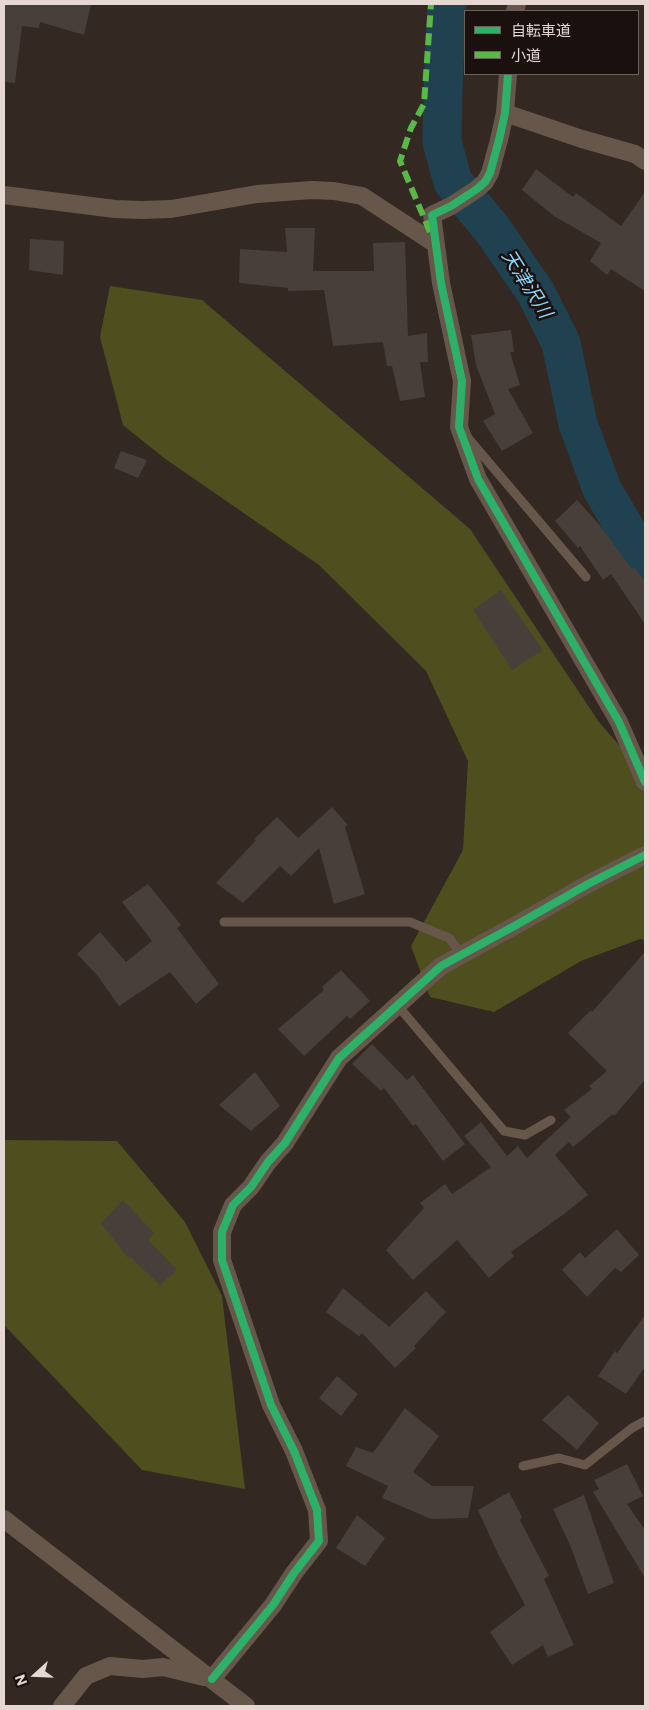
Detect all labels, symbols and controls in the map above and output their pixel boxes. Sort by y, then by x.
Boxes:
legend [464,10,639,75]
text: 自転車道 [511,21,571,39]
text: 小道 [511,46,541,64]
water label: 天津沢川 [497,246,557,322]
north arrow [10,1650,60,1700]
text: N [11,1672,30,1688]

